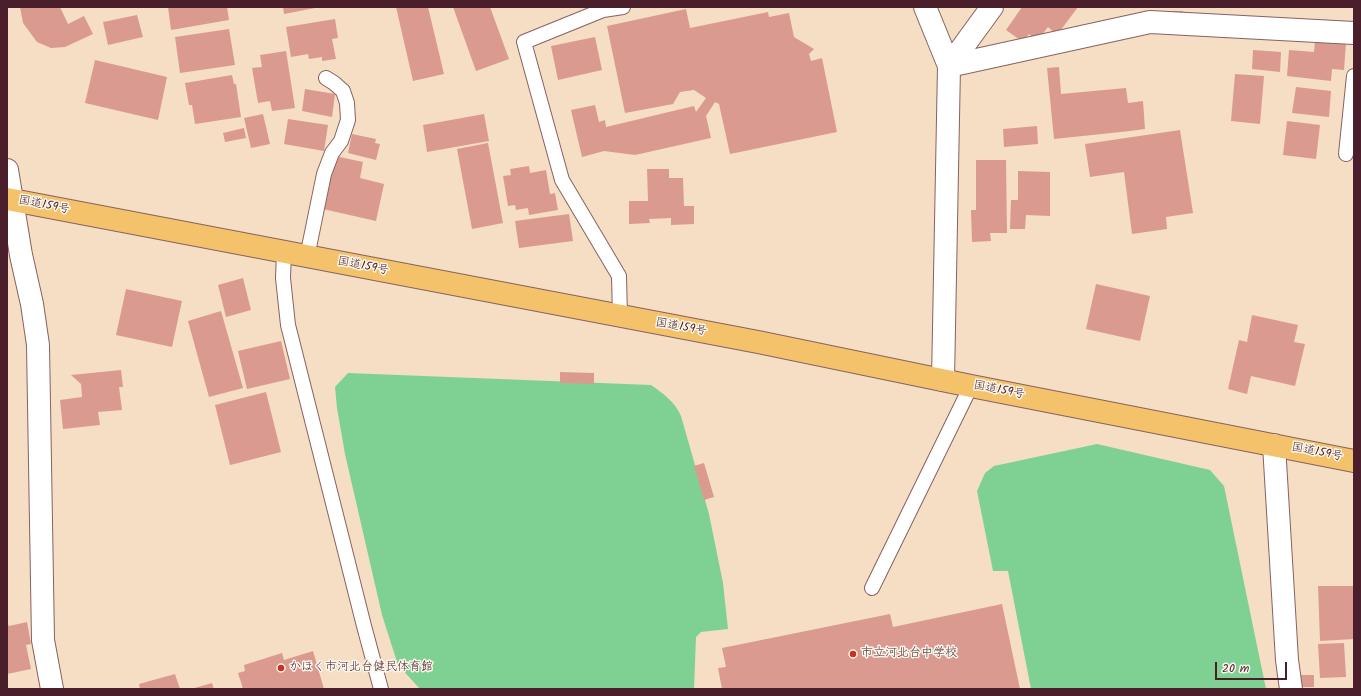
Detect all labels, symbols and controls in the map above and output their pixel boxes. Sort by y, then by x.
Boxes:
street label: 国道159号 [17,194,71,218]
street label: 国道159号 [336,255,390,279]
street label: 国道159号 [654,316,708,340]
street label: 国道159号 [972,379,1026,403]
street label: 国道159号 [1290,441,1344,465]
place label: 市立河北台中学校 [861,647,957,661]
marker: 市立河北台中学校 [848,649,858,659]
scale bar [1217,654,1289,680]
text: 20 m [1222,659,1249,678]
place label: かほく市河北台健民体育館 [289,661,433,675]
marker: かほく市河北台健民体育館 [276,663,286,673]

